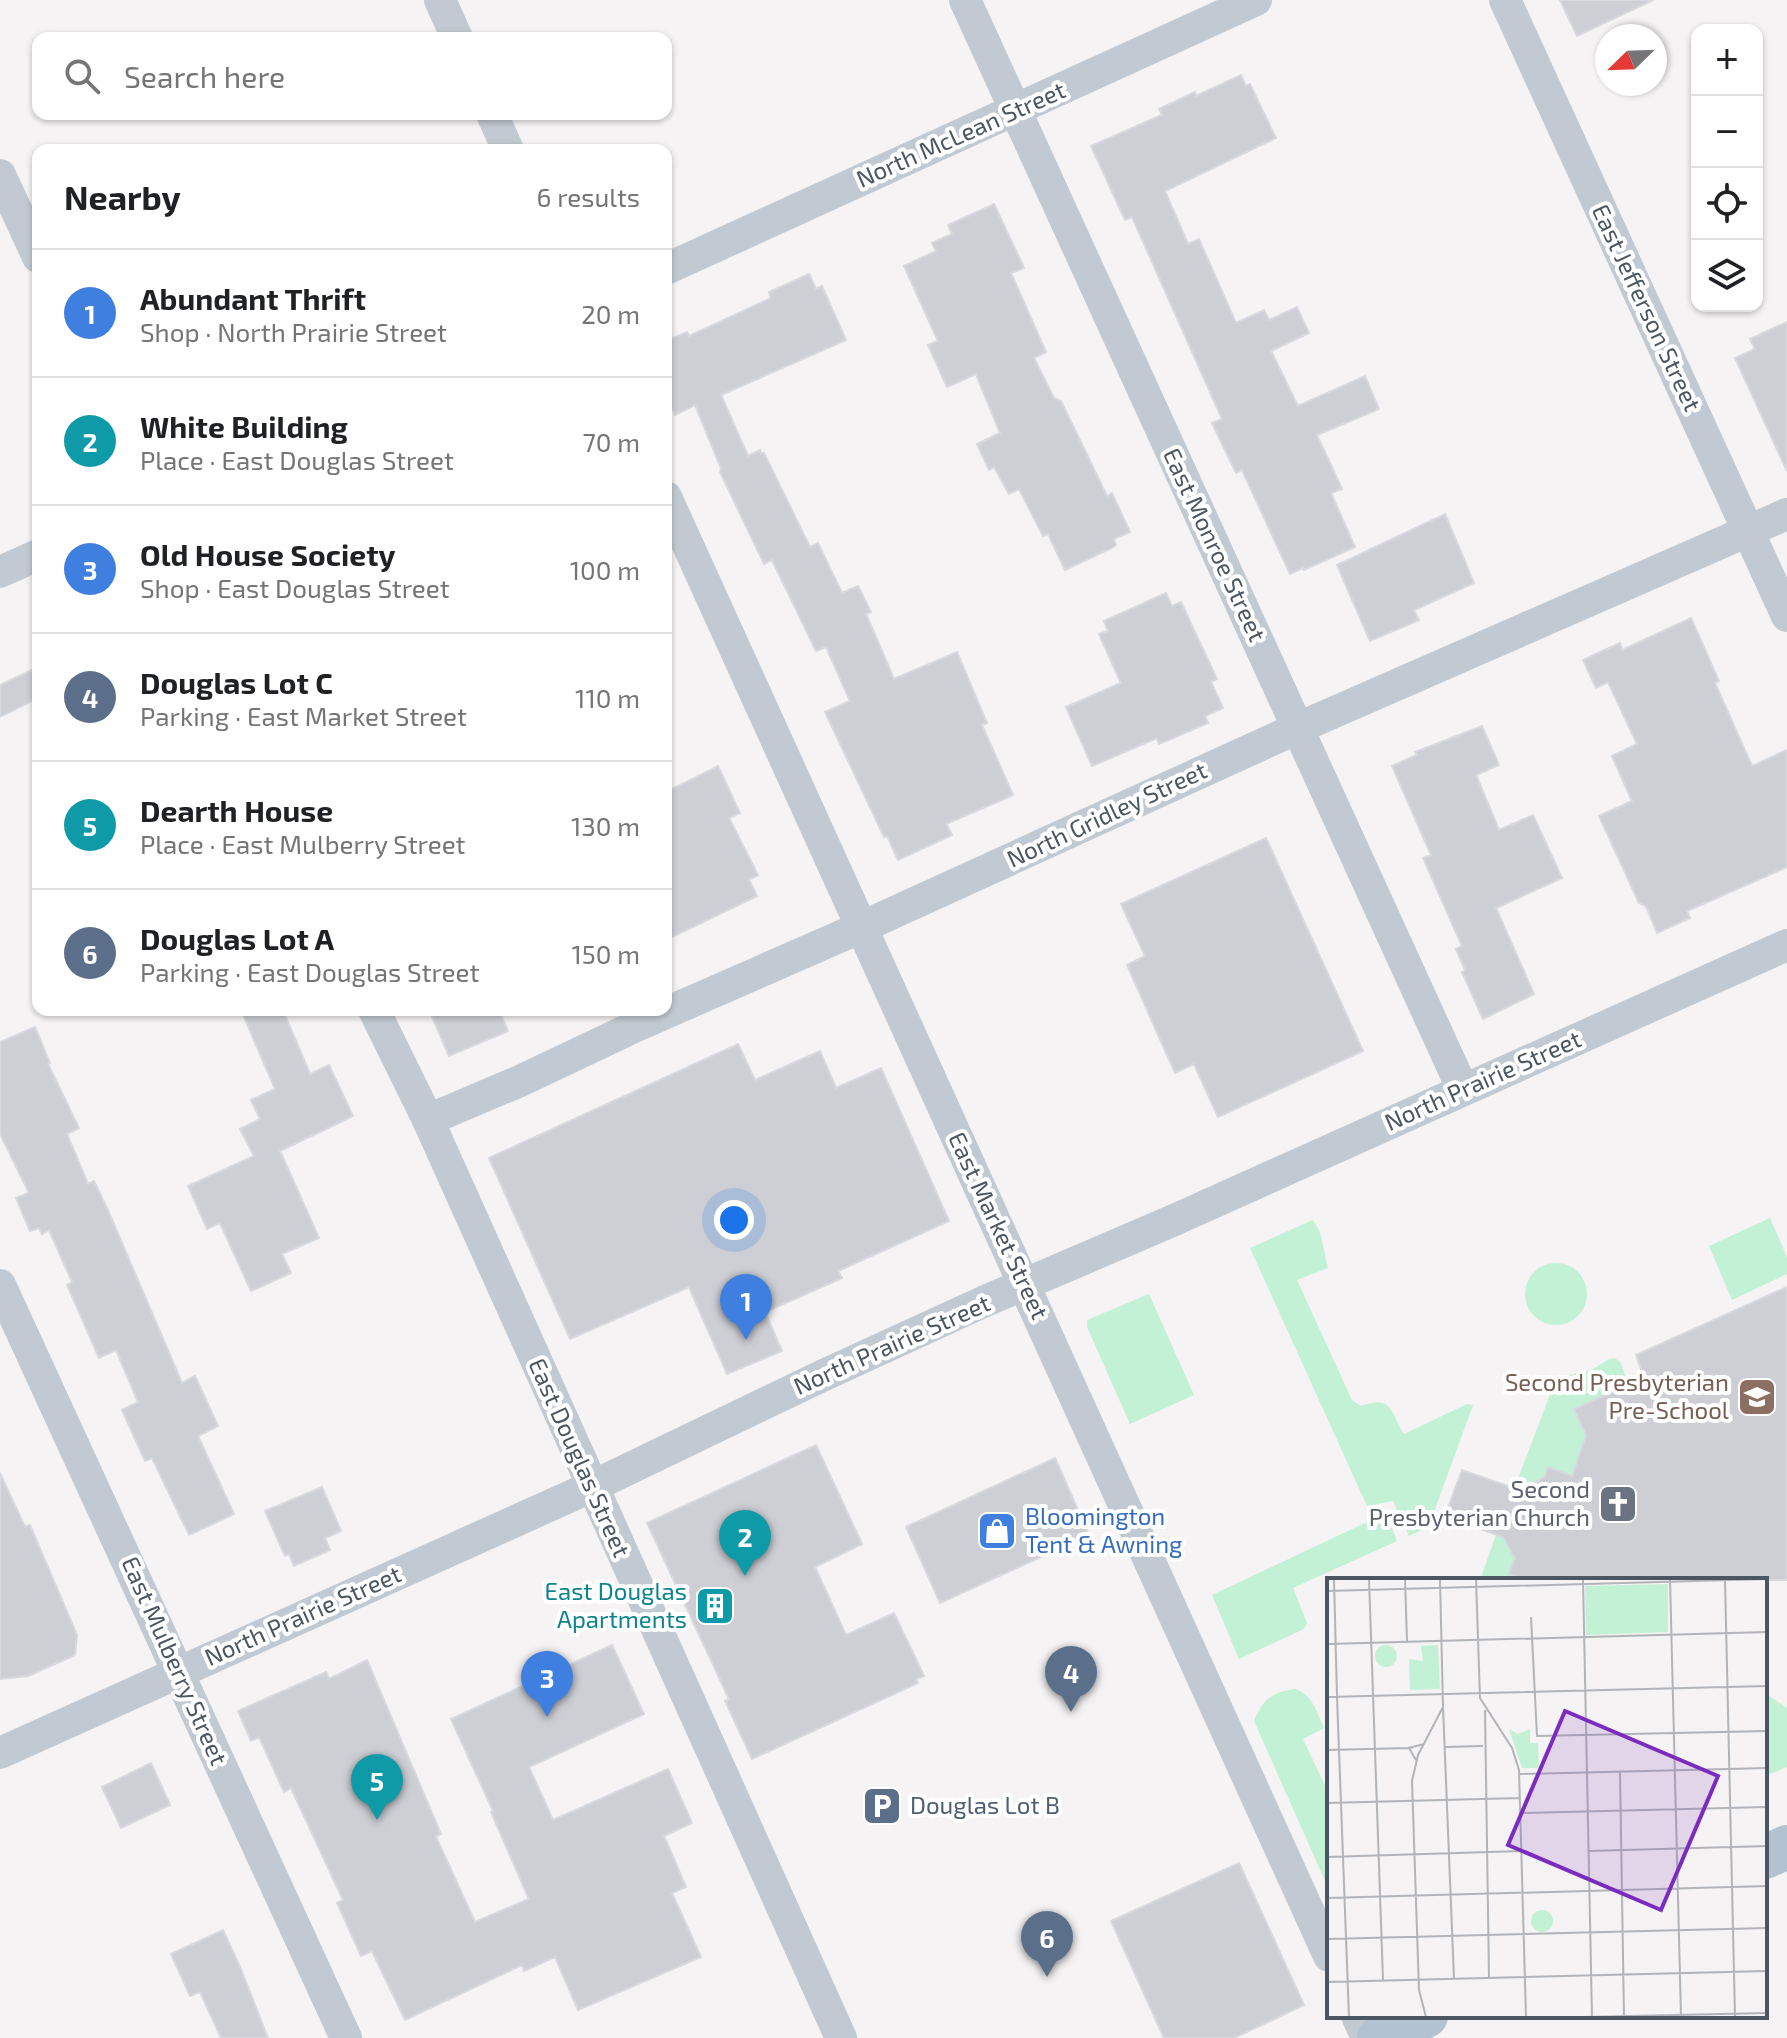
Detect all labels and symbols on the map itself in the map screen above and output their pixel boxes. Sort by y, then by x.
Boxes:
north arrow [1595,24,1667,96]
street label: North McLean Street [851,74,1069,193]
street label: East Jefferson Street [1587,199,1708,415]
street label: East Monroe Street [1158,443,1273,646]
street label: North Gridley Street [1002,755,1211,873]
street label: North Prairie Street [1380,1023,1585,1136]
street label: East Market Street [943,1127,1055,1324]
your location [714,1200,754,1240]
pin: 1 [720,1274,772,1340]
street label: North Prairie Street [789,1287,994,1400]
street label: East Douglas Street [524,1354,637,1561]
place label: Second Presbyterian Pre-School [1505,1367,1729,1424]
school or university icon: Second Presbyterian Pre-School [1736,1376,1778,1418]
place label: Second Presbyterian Church [1369,1474,1590,1531]
church icon: Second Presbyterian Church [1597,1483,1639,1525]
place label: Bloomington Tent & Awning [1025,1501,1183,1558]
pin: 2 [719,1510,771,1576]
shop icon: Bloomington Tent & Awning [976,1510,1018,1552]
street label: East Mulberry Street [116,1552,234,1769]
street label: North Prairie Street [200,1558,405,1671]
place label: East Douglas Apartments [545,1576,687,1633]
inset map [1327,1578,1767,2018]
building icon: East Douglas Apartments [694,1585,736,1627]
pin: 4 [1045,1646,1097,1712]
pin: 3 [521,1651,573,1717]
pin: 5 [351,1754,403,1820]
parking icon: Douglas Lot B [861,1785,903,1827]
place label: Douglas Lot B [910,1790,1060,1819]
pin: 6 [1021,1911,1073,1977]

